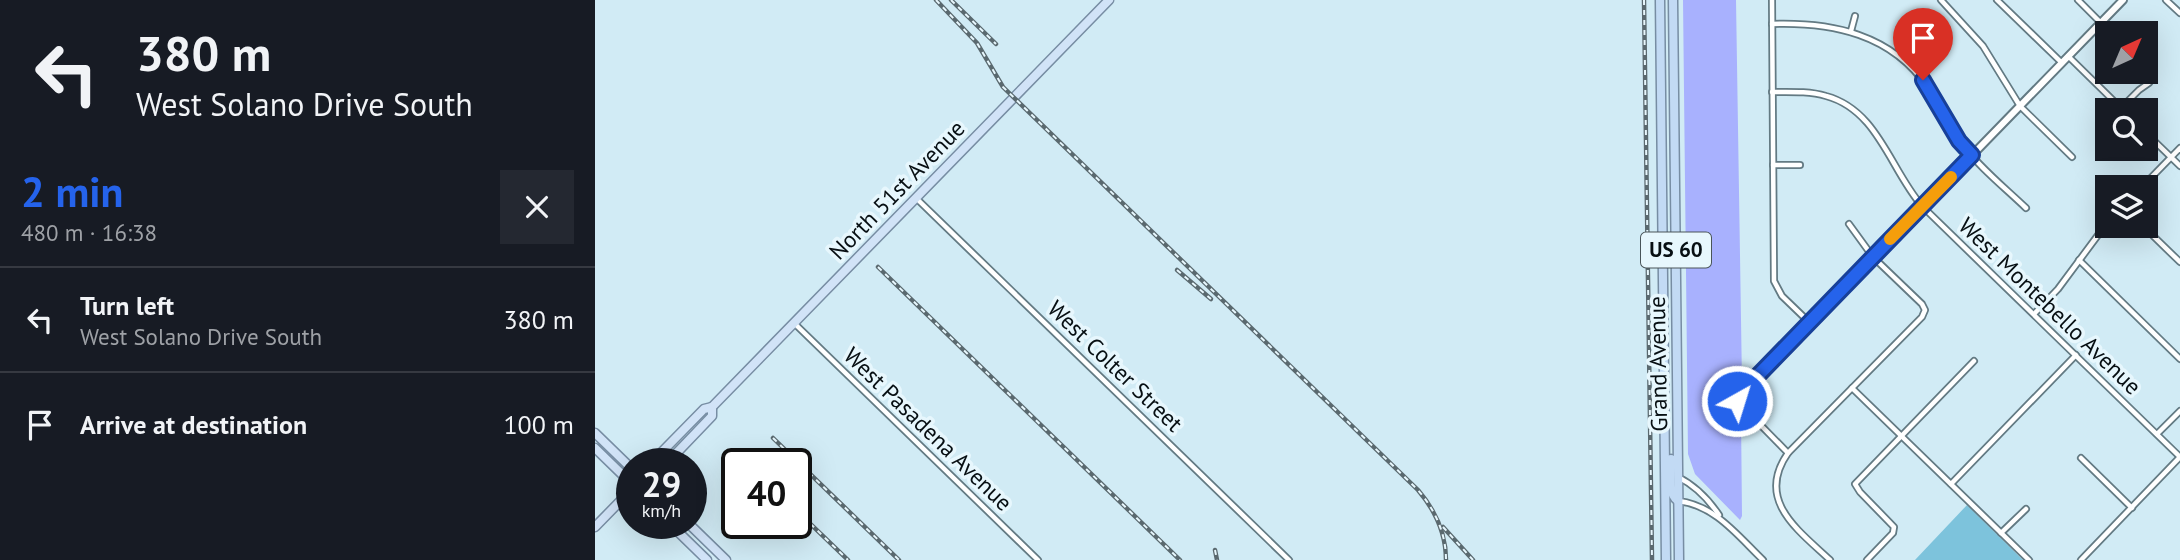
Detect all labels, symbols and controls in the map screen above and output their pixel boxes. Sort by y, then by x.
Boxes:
pin [1893,8,1953,80]
icon: arrive [1904,19,1942,57]
text: 380 m [136,21,271,85]
north arrow [2095,21,2158,84]
map controls [2095,21,2158,238]
icon: left [21,28,112,119]
text: West Solano Drive South [136,83,473,125]
button: search [2095,98,2158,161]
street label: North 51st Avenue [823,114,971,265]
text: 2 min [21,164,123,219]
button: close [500,170,574,244]
button: layers [2095,175,2158,238]
street label: West Montebello Avenue [1953,211,2148,400]
text: 480 m · 16:38 [21,218,157,247]
road number: US 60 [1641,232,1711,268]
text: Turn left [80,289,174,322]
street label: West Colter Street [1042,294,1189,438]
street label: Grand Avenue [1642,296,1673,432]
icon: left [21,301,59,339]
text: 380 m [503,303,574,336]
text: West Solano Drive South [80,322,322,351]
street label: West Pasadena Avenue [838,341,1019,517]
position arrow [1700,364,1774,438]
icon: arrive [21,406,59,444]
text: Arrive at destination [80,408,307,441]
text: 100 m [503,408,574,441]
speed limit sign: 40 [721,448,812,539]
text: 29 [642,461,681,507]
text: km/h [642,499,681,522]

